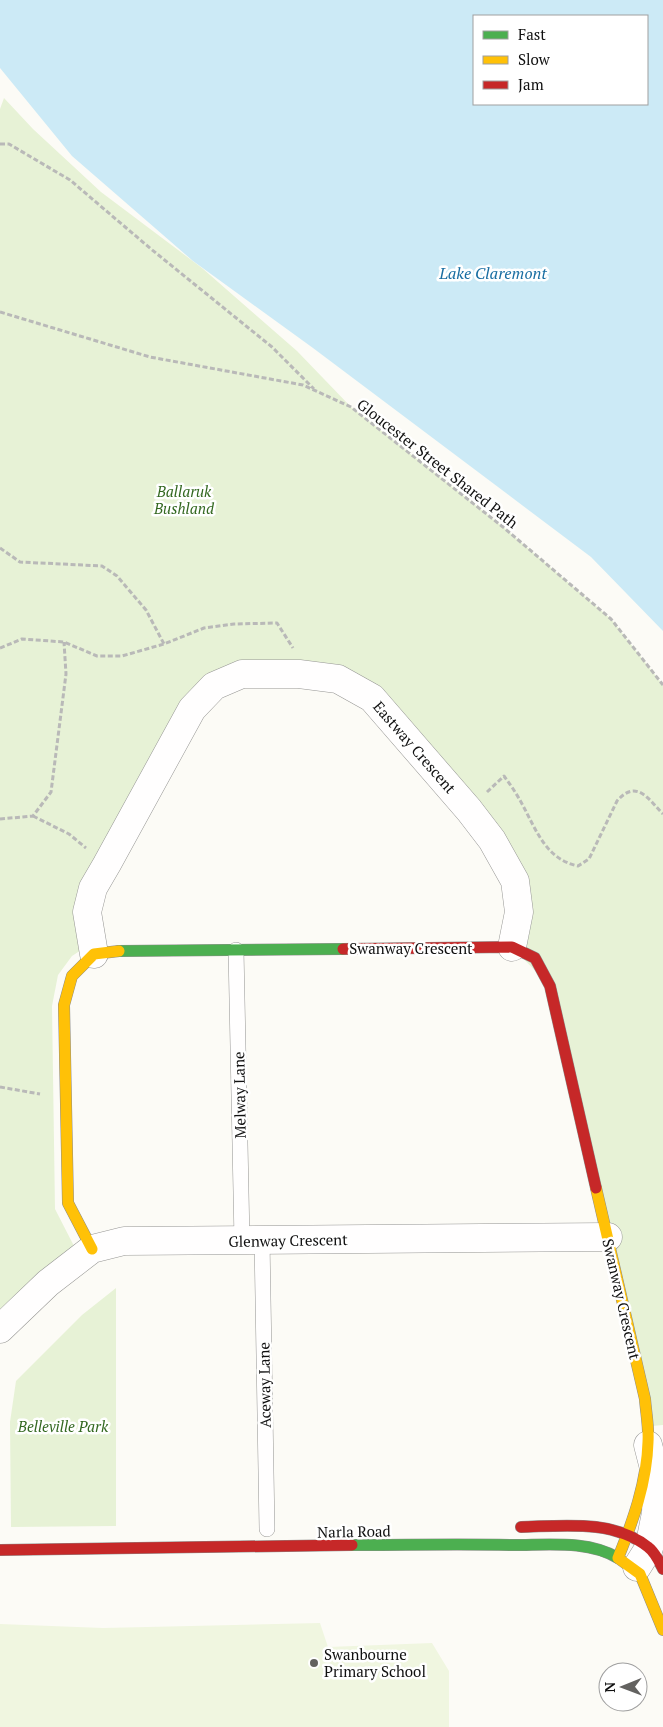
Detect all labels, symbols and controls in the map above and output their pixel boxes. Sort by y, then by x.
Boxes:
legend [473,15,648,105]
text: Fast [518,24,546,44]
text: Slow [518,49,551,69]
text: Jam [518,74,544,94]
water label: Lake Claremont [438,262,547,284]
street label: Gloucester Street Shared Path [353,394,523,532]
park label: Ballaruk Bushland [153,481,215,518]
street label: Eastway Crescent [369,697,461,798]
street label: Swanway Crescent [349,938,473,958]
street label: Melway Lane [228,1051,250,1139]
street label: Glenway Crescent [228,1229,348,1251]
street label: Swanway Crescent [598,1237,646,1362]
street label: Aceway Lane [253,1342,275,1428]
park label: Belleville Park [17,1416,109,1436]
street label: Narla Road [317,1520,391,1542]
place label: Swanbourne Primary School [324,1644,426,1681]
marker: Swanbourne Primary School [308,1657,320,1669]
north arrow [598,1662,648,1712]
text: N [600,1681,619,1693]

